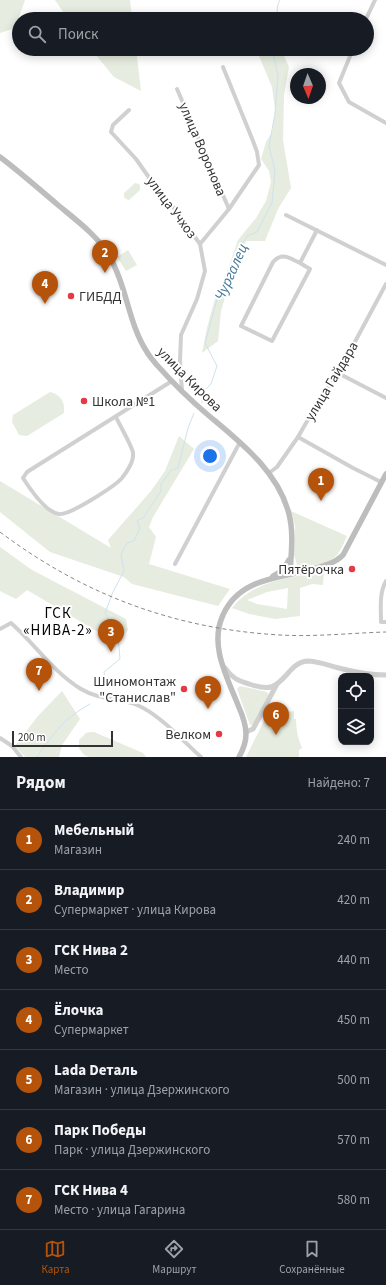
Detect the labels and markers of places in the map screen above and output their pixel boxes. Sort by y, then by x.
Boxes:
pin: 2 [92,240,118,273]
pin: 4 [32,271,58,304]
place label: ГИБДД [79,287,122,307]
marker: ГИБДД [66,291,76,301]
place label: Школа №1 [92,392,155,412]
marker: Школа №1 [79,396,89,406]
pin: 1 [308,468,334,501]
place label: Пятёрочка [278,560,344,580]
marker: Пятёрочка [347,564,357,574]
pin: 3 [98,619,124,652]
pin: 7 [26,658,52,691]
place label: Шиномонтаж "Станислав" [93,672,176,708]
pin: 5 [195,676,221,709]
marker: Шиномонтаж "Станислав" [179,684,189,694]
pin: 6 [263,702,289,735]
place label: Велком [165,725,211,745]
marker: Велком [214,729,224,739]

